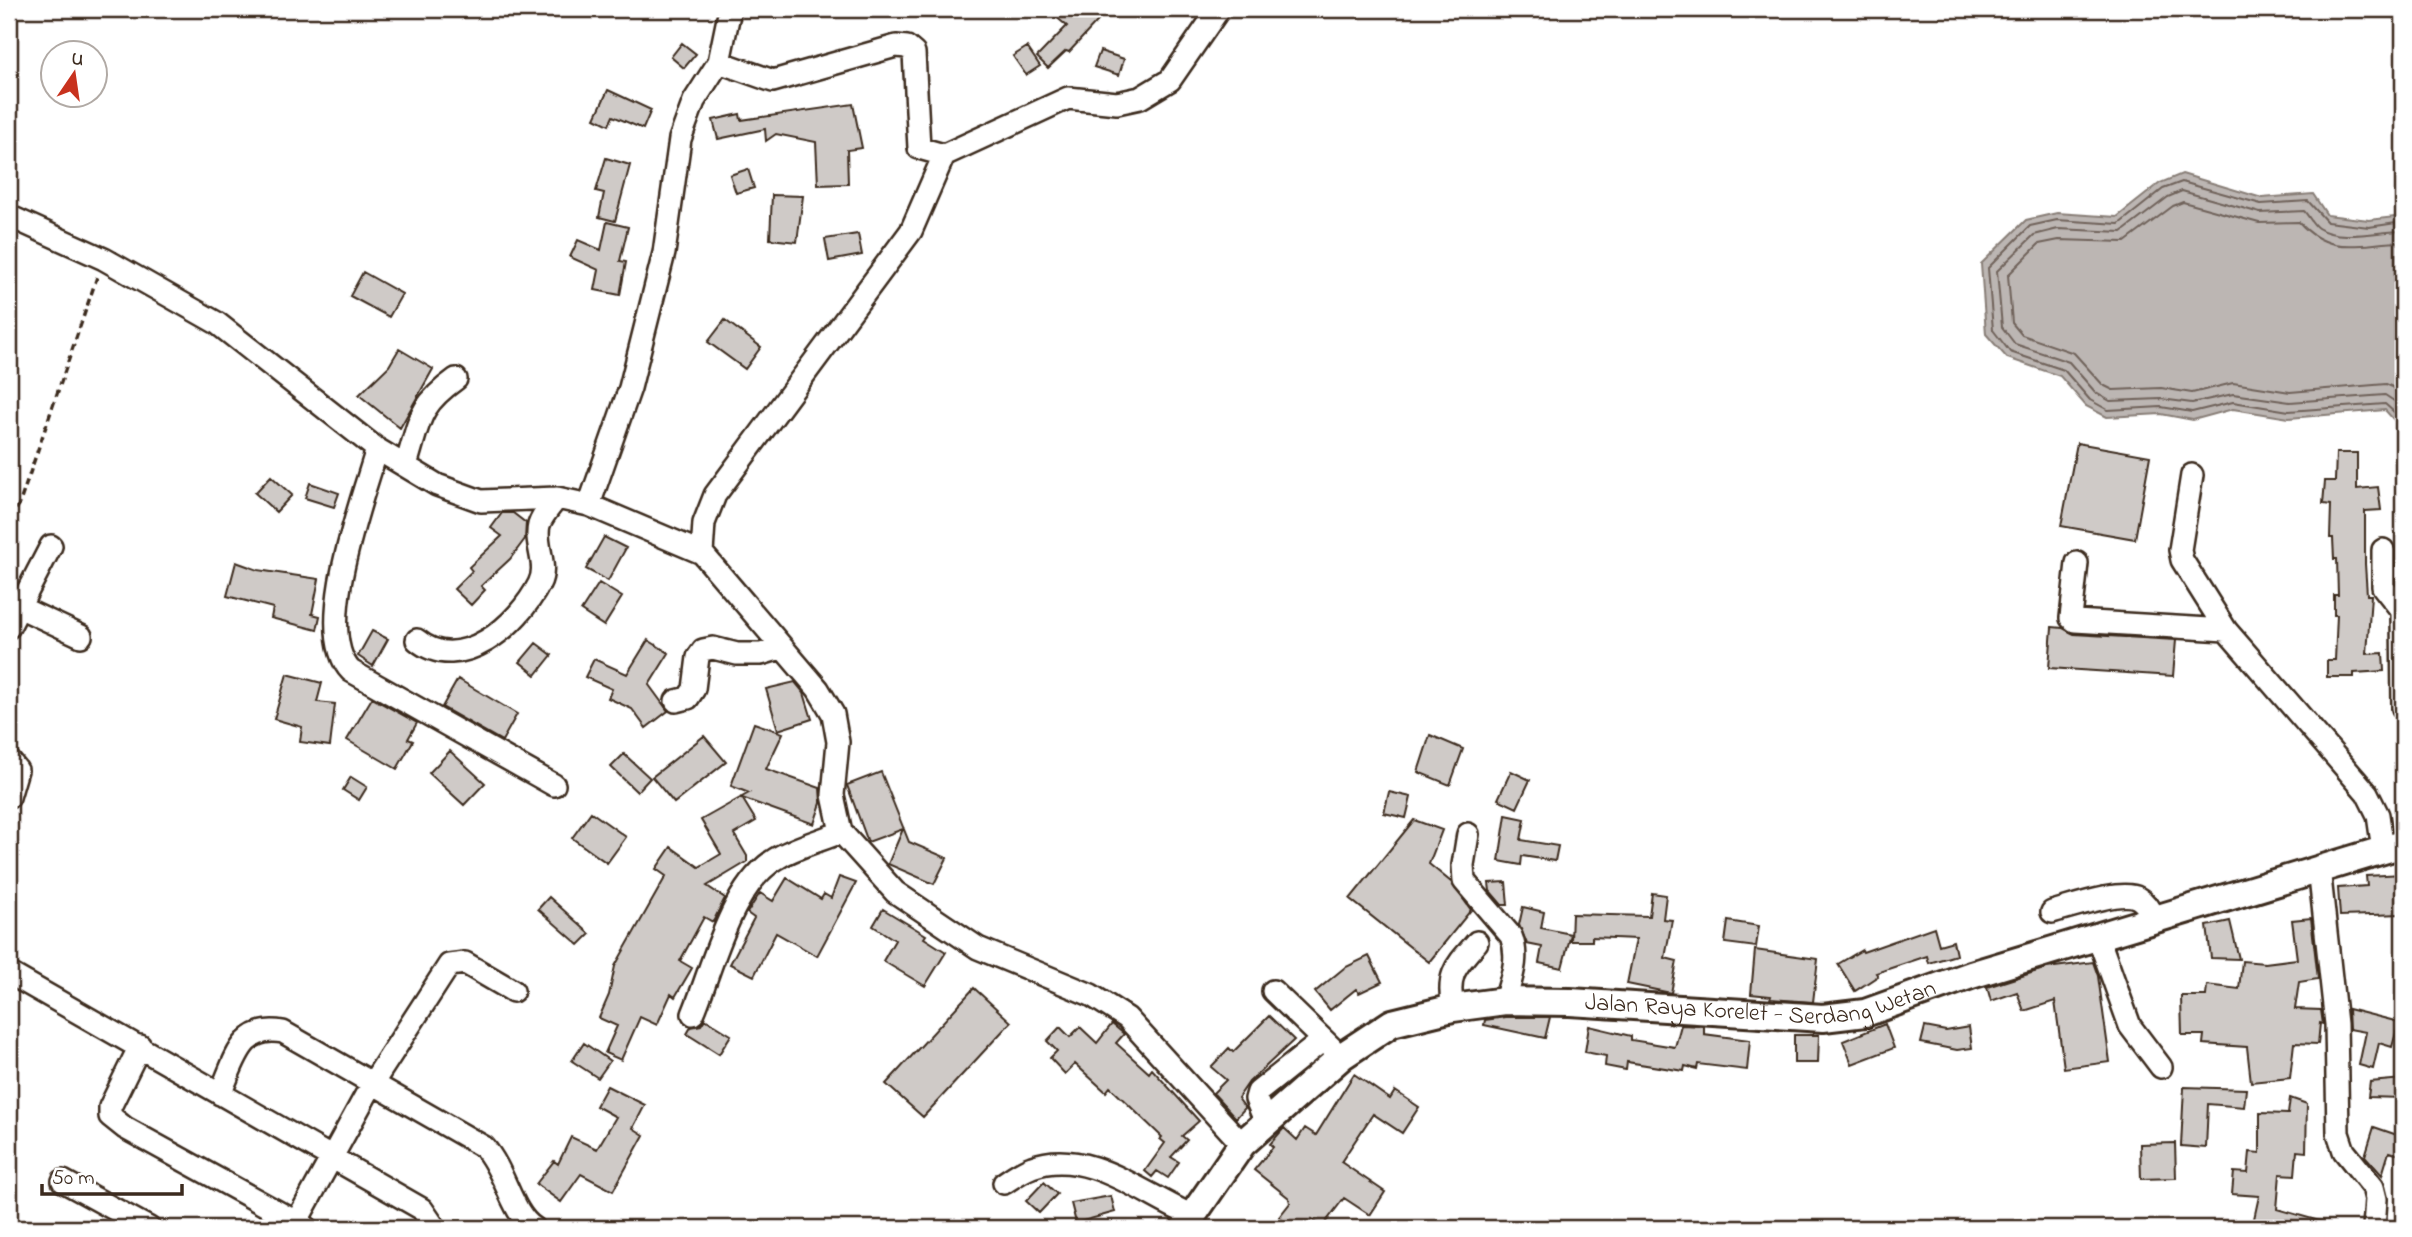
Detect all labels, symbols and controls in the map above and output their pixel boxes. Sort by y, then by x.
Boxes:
north arrow [38,38,108,108]
text: U [68,45,86,74]
street label: Jalan Raya Korelet - Serdang Wetan [1584,971,1941,1035]
scale bar [42,1153,182,1197]
text: 50 m [52,1164,95,1194]

